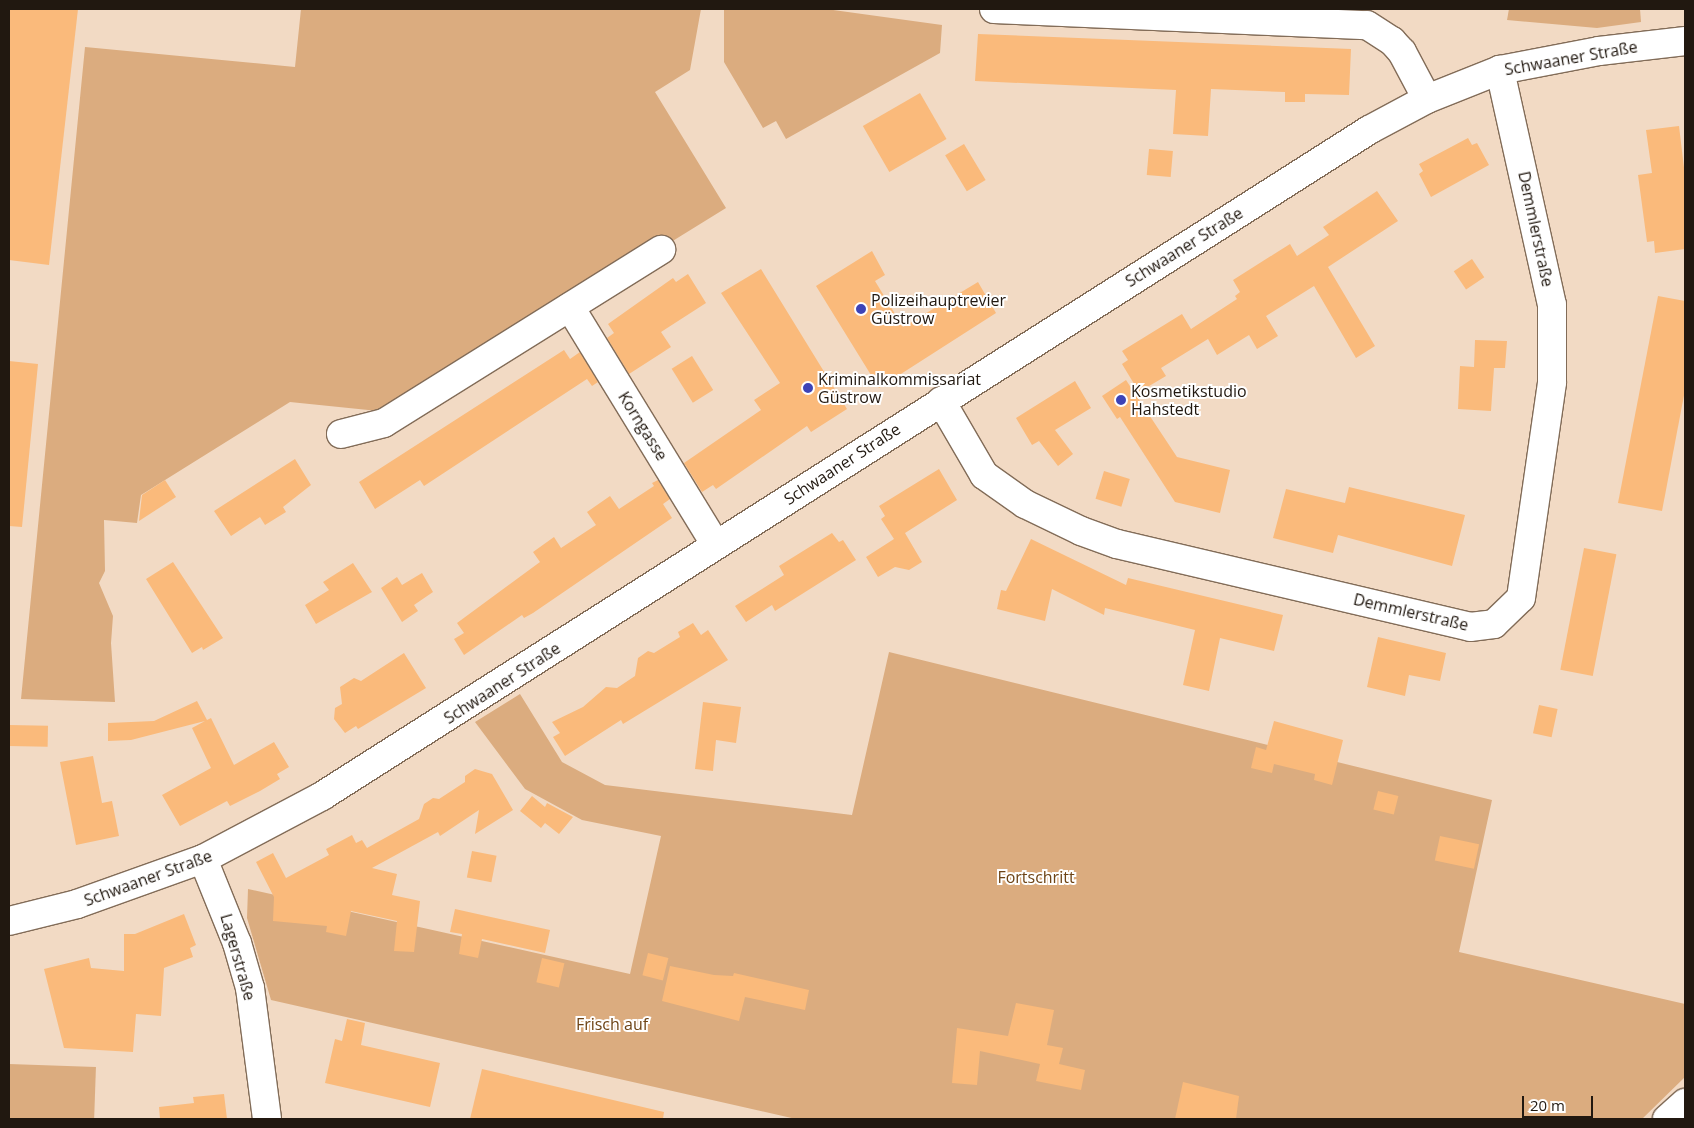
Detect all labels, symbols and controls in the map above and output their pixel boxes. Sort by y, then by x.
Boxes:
street label: Schwaaner Straße [1503,37,1639,79]
street label: Demmlerstraße [1514,170,1558,288]
street label: Schwaaner Straße [1122,203,1246,291]
place label: Polizeihauptrevier Güstrow [871,290,1006,328]
marker: Polizeihauptrevier Güstrow [855,303,867,315]
place label: Kriminalkommissariat Güstrow [818,369,981,407]
place label: Kosmetikstudio Hahstedt [1131,381,1247,419]
marker: Kriminalkommissariat Güstrow [802,382,814,394]
street label: Korngasse [614,388,672,464]
marker: Kosmetikstudio Hahstedt [1115,394,1127,406]
street label: Schwaaner Straße [780,419,904,509]
street label: Demmlerstraße [1352,589,1470,635]
street label: Schwaaner Straße [440,638,564,728]
street label: Schwaaner Straße [81,846,215,910]
park label: Fortschritt [997,867,1075,887]
street label: Lagerstraße [216,912,260,1002]
park label: Frisch auf [576,1014,648,1034]
scale bar [1524,1086,1595,1118]
text: 20 m [1530,1095,1565,1115]

